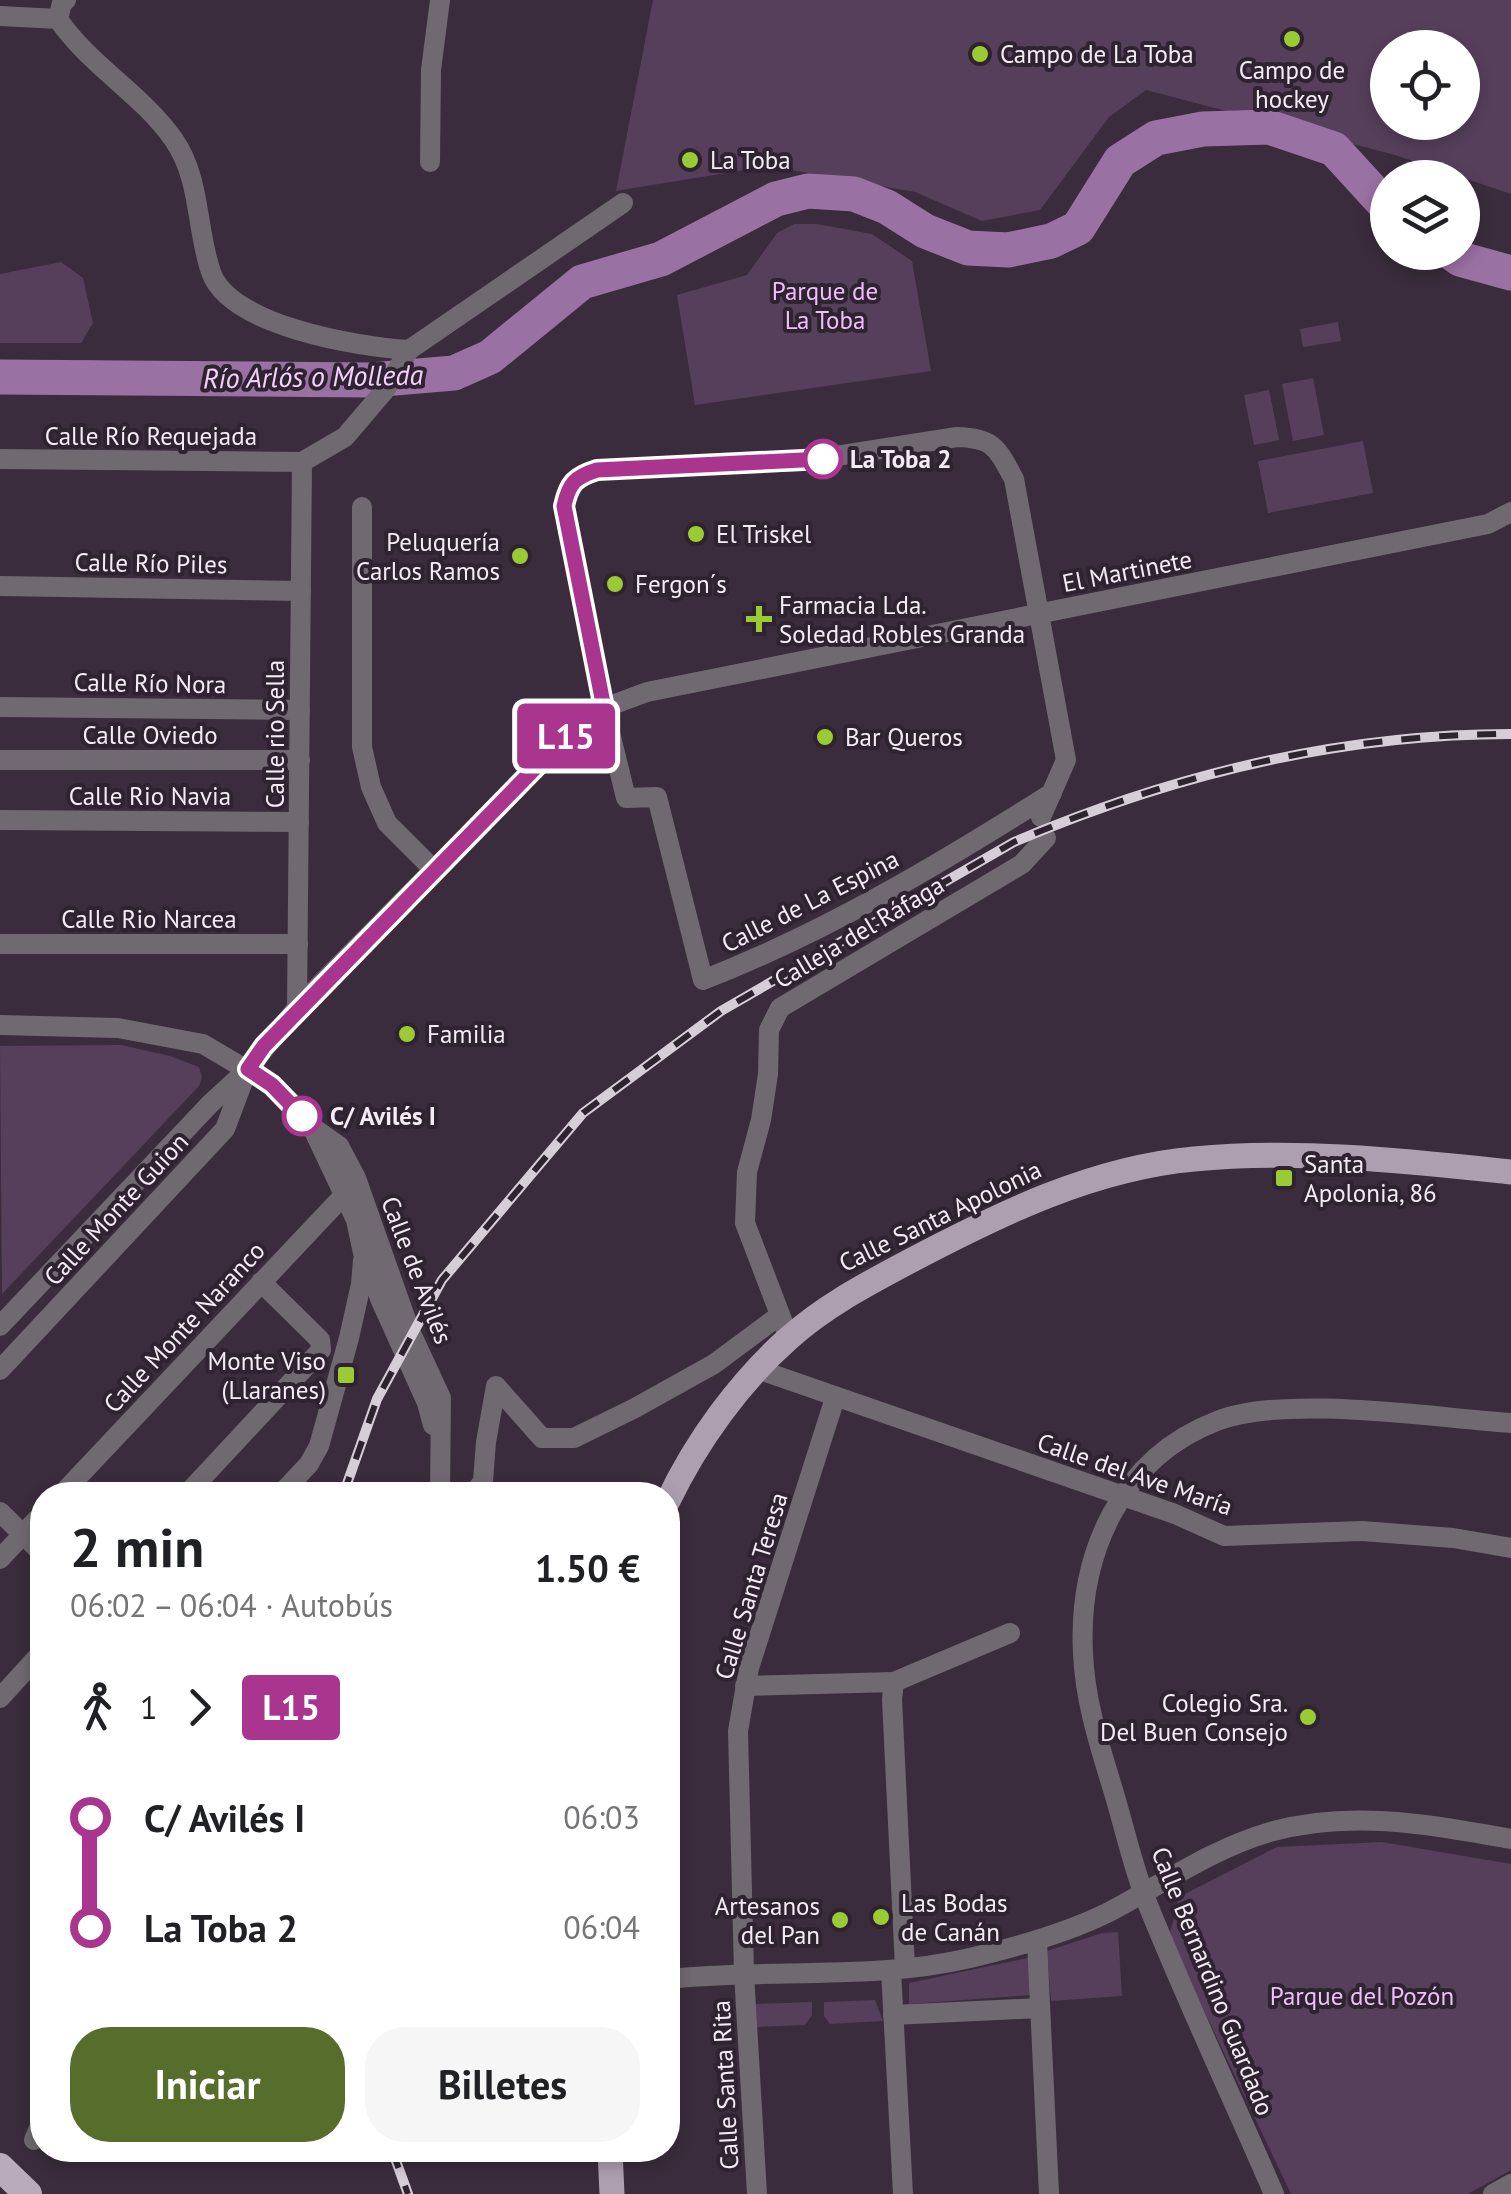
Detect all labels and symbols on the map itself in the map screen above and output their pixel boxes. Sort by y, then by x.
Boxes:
marker: Campo de hockey [1281,28,1303,50]
place label: Campo de La Toba [1000,38,1194,70]
marker: Campo de La Toba [969,43,991,65]
place label: Campo de hockey [1239,54,1345,115]
place label: La Toba [710,144,791,176]
marker: La Toba [679,149,701,171]
park label: Parque de La Toba [772,275,878,336]
water label: Río Arlós o Molleda [202,356,424,396]
street label: Calle Río Requejada [45,420,257,452]
marker: La Toba 2 [804,440,842,478]
place label: La Toba 2 [850,443,951,475]
place label: El Triskel [716,518,812,550]
marker: El Triskel [685,523,707,545]
place label: Peluquería Carlos Ramos [356,526,500,587]
street label: El Martinete [1060,543,1194,599]
marker: Peluquería Carlos Ramos [509,545,531,567]
street label: Calle Río Piles [74,546,228,580]
place label: Fergon´s [635,568,727,600]
marker: Fergon´s [604,573,626,595]
place label: Farmacia Lda. Soledad Robles Granda [779,589,1025,650]
marker: Farmacia Lda. Soledad Robles Granda [748,608,770,630]
street label: Calle rio Sella [259,660,291,808]
street label: Calle Río Nora [73,666,227,700]
line badge: L15 [508,704,624,768]
street label: Calle Oviedo [82,719,218,751]
place label: Bar Queros [845,721,963,753]
marker: Bar Queros [814,726,836,748]
street label: Calle Rio Navia [69,780,231,812]
street label: Calle de La Espina [716,843,904,959]
street label: Calleja del Ráfaga [768,869,950,995]
street label: Calle Rio Narcea [61,903,237,935]
place label: Familia [427,1018,506,1050]
marker: Familia [396,1023,418,1045]
marker: C/ Avilés I [283,1097,321,1135]
place label: C/ Avilés I [330,1100,436,1132]
street label: Calle Monte Guion [37,1126,195,1292]
place label: Santa Apolonia, 86 [1304,1148,1437,1209]
street label: Calle Santa Apolonia [834,1153,1046,1279]
marker: Santa Apolonia, 86 [1273,1167,1295,1189]
street label: Calle de Avilés [374,1192,460,1348]
street label: Calle Monte Naranco [96,1235,272,1419]
place label: Monte Viso (Llaranes) [207,1345,326,1406]
marker: Monte Viso (Llaranes) [335,1364,357,1386]
street label: Calle del Ave María [1033,1426,1237,1522]
street label: Calle Santa Teresa [707,1489,795,1683]
place label: Colegio Sra. Del Buen Consejo [1100,1687,1288,1748]
marker: Colegio Sra. Del Buen Consejo [1297,1706,1319,1728]
street label: Calle Bernardino Guardado [1144,1842,1282,2120]
place label: Las Bodas de Canán [901,1887,1007,1948]
place label: Artesanos del Pan [715,1890,820,1951]
marker: Las Bodas de Canán [870,1906,892,1928]
marker: Artesanos del Pan [829,1909,851,1931]
park label: Parque del Pozón [1270,1980,1454,2012]
street label: Calle Santa Rita [705,1999,745,2171]

